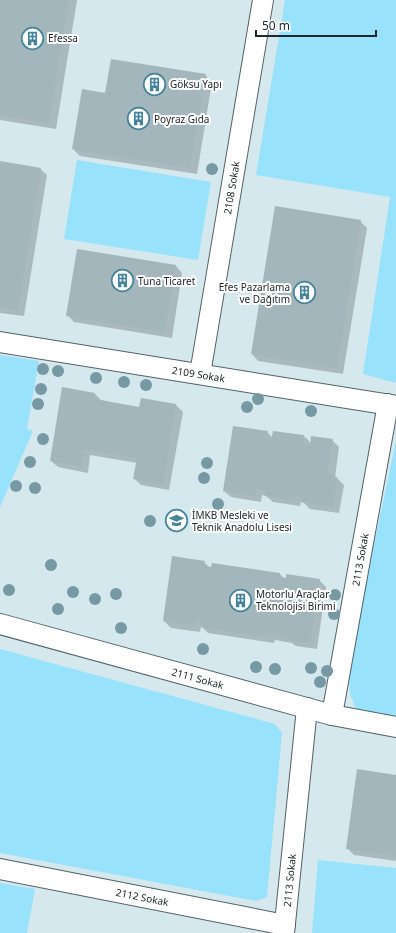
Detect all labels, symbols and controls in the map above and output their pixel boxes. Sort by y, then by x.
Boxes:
scale bar [256,12,376,38]
text: 50 m [262,17,290,34]
building icon: Efessa [19,25,45,51]
place label: Efessa [48,31,78,45]
building icon: Göksu Yapı [142,71,168,97]
place label: Göksu Yapı [170,77,222,91]
building icon: Poyraz Gıda [125,106,151,132]
place label: Poyraz Gıda [154,112,209,126]
street label: 2108 Sokak [220,159,243,215]
building icon: Tuna Ticaret [110,268,136,294]
place label: Tuna Ticaret [138,274,196,288]
place label: Efes Pazarlama ve Dağıtım [219,280,290,306]
building icon: Efes Pazarlama ve Dağıtım [292,280,318,306]
street label: 2109 Sokak [171,363,227,385]
school or university icon: İMKB Mesleki ve Teknik Anadolu Lisesi [163,508,189,534]
place label: İMKB Mesleki ve Teknik Anadolu Lisesi [192,508,292,534]
street label: 2113 Sokak [348,531,372,587]
building icon: Motorlu Araçlar Teknolojisi Birimi [228,587,254,613]
place label: Motorlu Araçlar Teknolojisi Birimi [256,587,336,613]
street label: 2111 Sokak [170,664,226,692]
street label: 2113 Sokak [280,852,299,908]
street label: 2112 Sokak [115,885,170,909]

